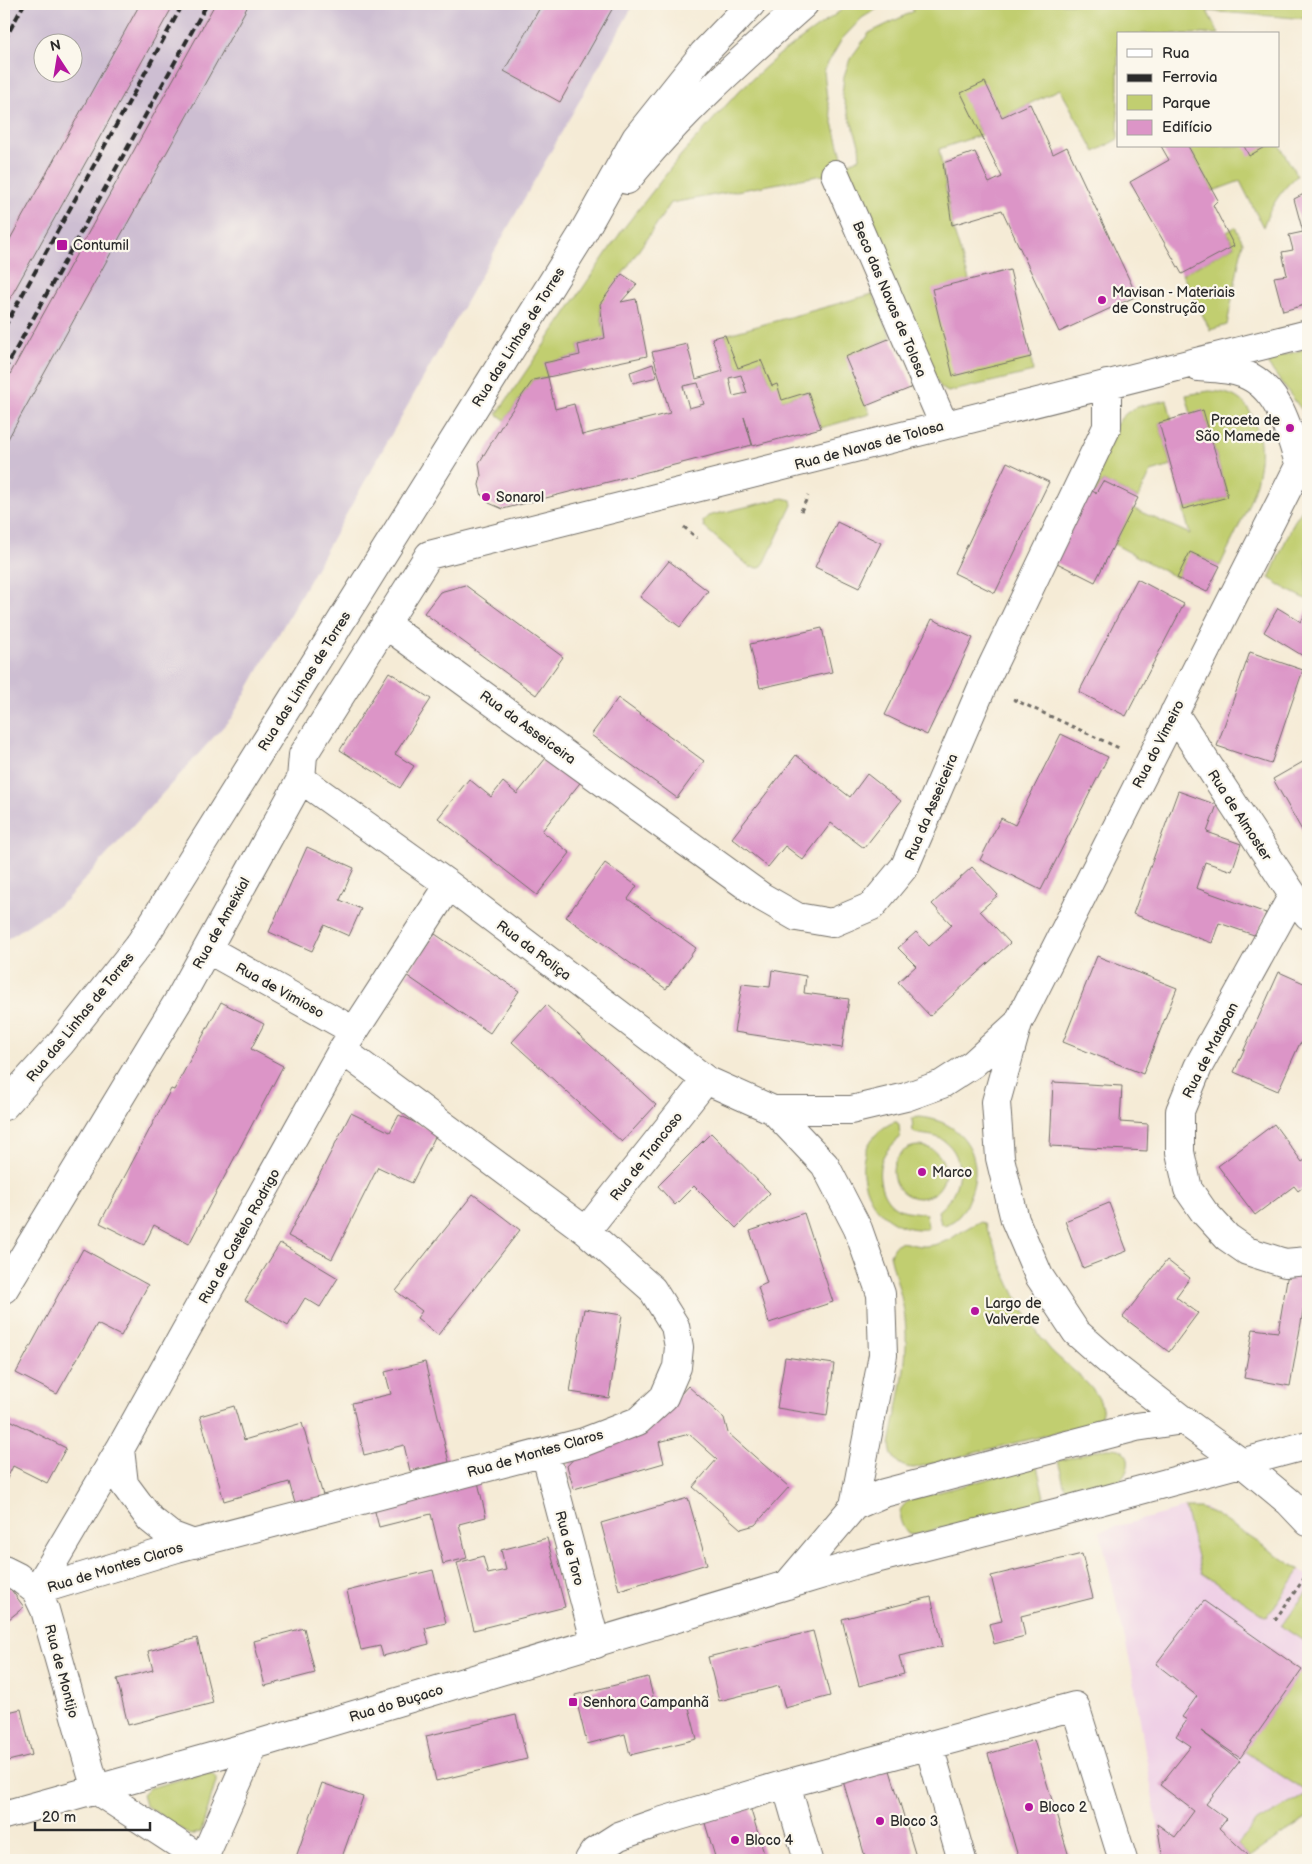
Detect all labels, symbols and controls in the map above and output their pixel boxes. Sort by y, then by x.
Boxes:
north arrow [32,32,82,82]
legend [1117,32,1280,148]
text: N [48,36,62,55]
text: Rua [1162,44,1190,63]
text: Ferrovia [1162,68,1218,87]
text: Parque [1162,94,1211,113]
text: Edifício [1162,118,1212,137]
street label: Beco das Navas de Tolosa [849,219,930,380]
place label: Contumil [73,237,129,254]
marker: Contumil [55,238,69,252]
street label: Rua das Linhas de Torres [468,264,568,410]
place label: Mavisan - Materiais de Construção [1112,284,1235,317]
marker: Mavisan - Materiais de Construção [1096,294,1108,306]
place label: Praceta de São Mamede [1196,412,1280,445]
street label: Rua de Navas de Tolosa [793,417,946,474]
marker: Praceta de São Mamede [1284,422,1296,434]
place label: Sonarol [496,489,544,506]
marker: Sonarol [480,491,492,503]
street label: Rua das Linhas de Torres [254,608,354,754]
street label: Rua da Asseiceira [476,687,579,768]
street label: Rua do Vimeiro [1129,697,1188,791]
street label: Rua da Asseiceira [901,751,962,863]
street label: Rua de Almoster [1204,767,1276,865]
street label: Rua de Ameixial [189,874,254,972]
street label: Rua da Roliça [493,917,574,984]
street label: Rua das Linhas de Torres [23,949,138,1085]
street label: Rua de Vimioso [232,959,327,1022]
street label: Rua de Matapan [1179,999,1242,1101]
street label: Rua de Trancoso [607,1109,686,1204]
place label: Marco [932,1164,972,1181]
street label: Rua de Castelo Rodrigo [195,1166,284,1307]
marker: Marco [916,1166,928,1178]
place label: Largo de Valverde [985,1295,1042,1328]
marker: Largo de Valverde [969,1305,981,1317]
street label: Rua de Montes Claros [465,1426,605,1481]
street label: Rua de Toro [551,1509,588,1587]
street label: Rua de Montes Claros [45,1539,185,1596]
street label: Rua de Montijo [41,1622,82,1720]
street label: Rua do Buçaco [347,1681,445,1726]
place label: Senhora Campanhã [583,1694,709,1711]
marker: Senhora Campanhã [567,1696,579,1708]
scale bar [35,1799,150,1831]
place label: Bloco 2 [1039,1799,1088,1816]
marker: Bloco 2 [1023,1801,1035,1813]
text: 20 m [42,1808,76,1827]
place label: Bloco 3 [890,1813,938,1830]
marker: Bloco 3 [874,1815,886,1827]
place label: Bloco 4 [745,1832,794,1849]
marker: Bloco 4 [729,1834,741,1846]

